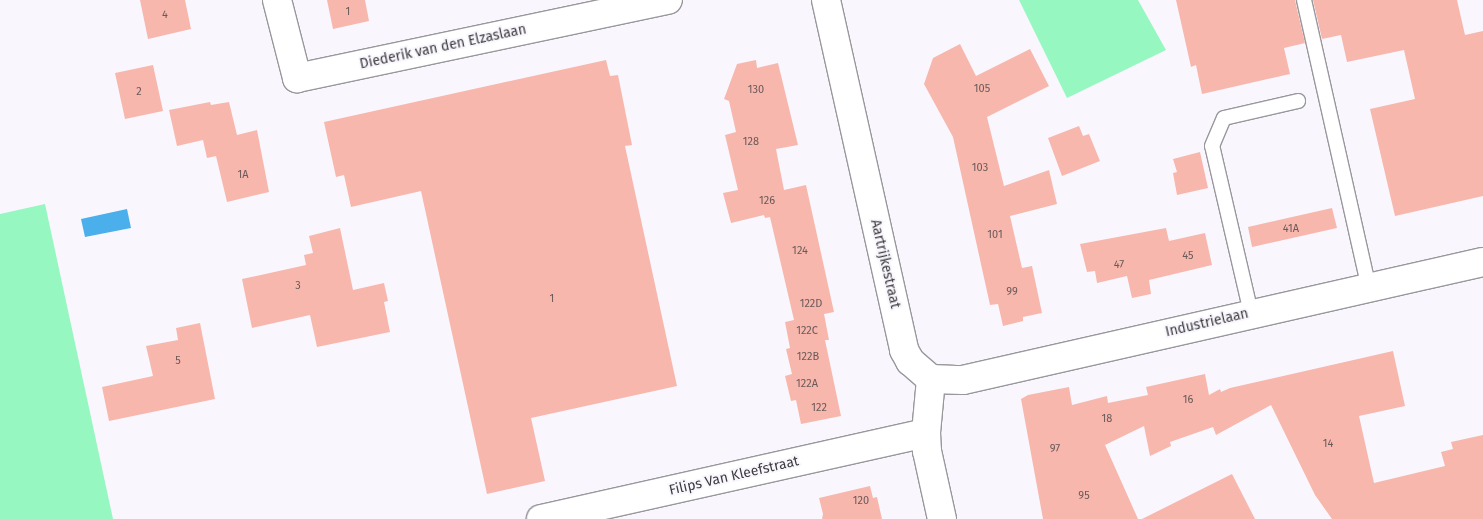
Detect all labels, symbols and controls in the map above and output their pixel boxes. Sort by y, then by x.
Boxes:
house number: 1 [346,5,350,19]
house number: 4 [162,8,168,22]
street label: Diederik van den Elzaslaan [358,21,528,73]
house number: 105 [974,82,990,96]
house number: 130 [748,83,764,97]
house number: 2 [136,85,142,99]
house number: 128 [743,135,759,149]
house number: 103 [972,161,988,175]
house number: 1A [237,168,249,182]
house number: 126 [759,194,775,208]
street label: Aartrijkestraat [867,218,903,310]
house number: 41A [1283,222,1299,236]
house number: 101 [987,228,1003,242]
house number: 124 [792,244,808,258]
house number: 45 [1182,249,1194,263]
house number: 47 [1114,258,1124,272]
house number: 3 [295,279,301,293]
house number: 99 [1006,285,1018,299]
house number: 1 [550,292,554,306]
house number: 122D [800,297,822,311]
street label: Industrielaan [1164,305,1250,341]
house number: 122C [796,324,818,338]
house number: 122B [797,350,819,364]
house number: 5 [175,354,181,368]
house number: 122A [796,377,818,391]
house number: 16 [1183,393,1193,407]
house number: 122 [811,401,827,415]
house number: 18 [1102,412,1112,426]
house number: 14 [1323,437,1333,451]
house number: 97 [1050,442,1060,456]
street label: Filips Van Kleefstraat [668,453,800,499]
house number: 95 [1078,489,1090,503]
house number: 120 [853,494,869,508]

